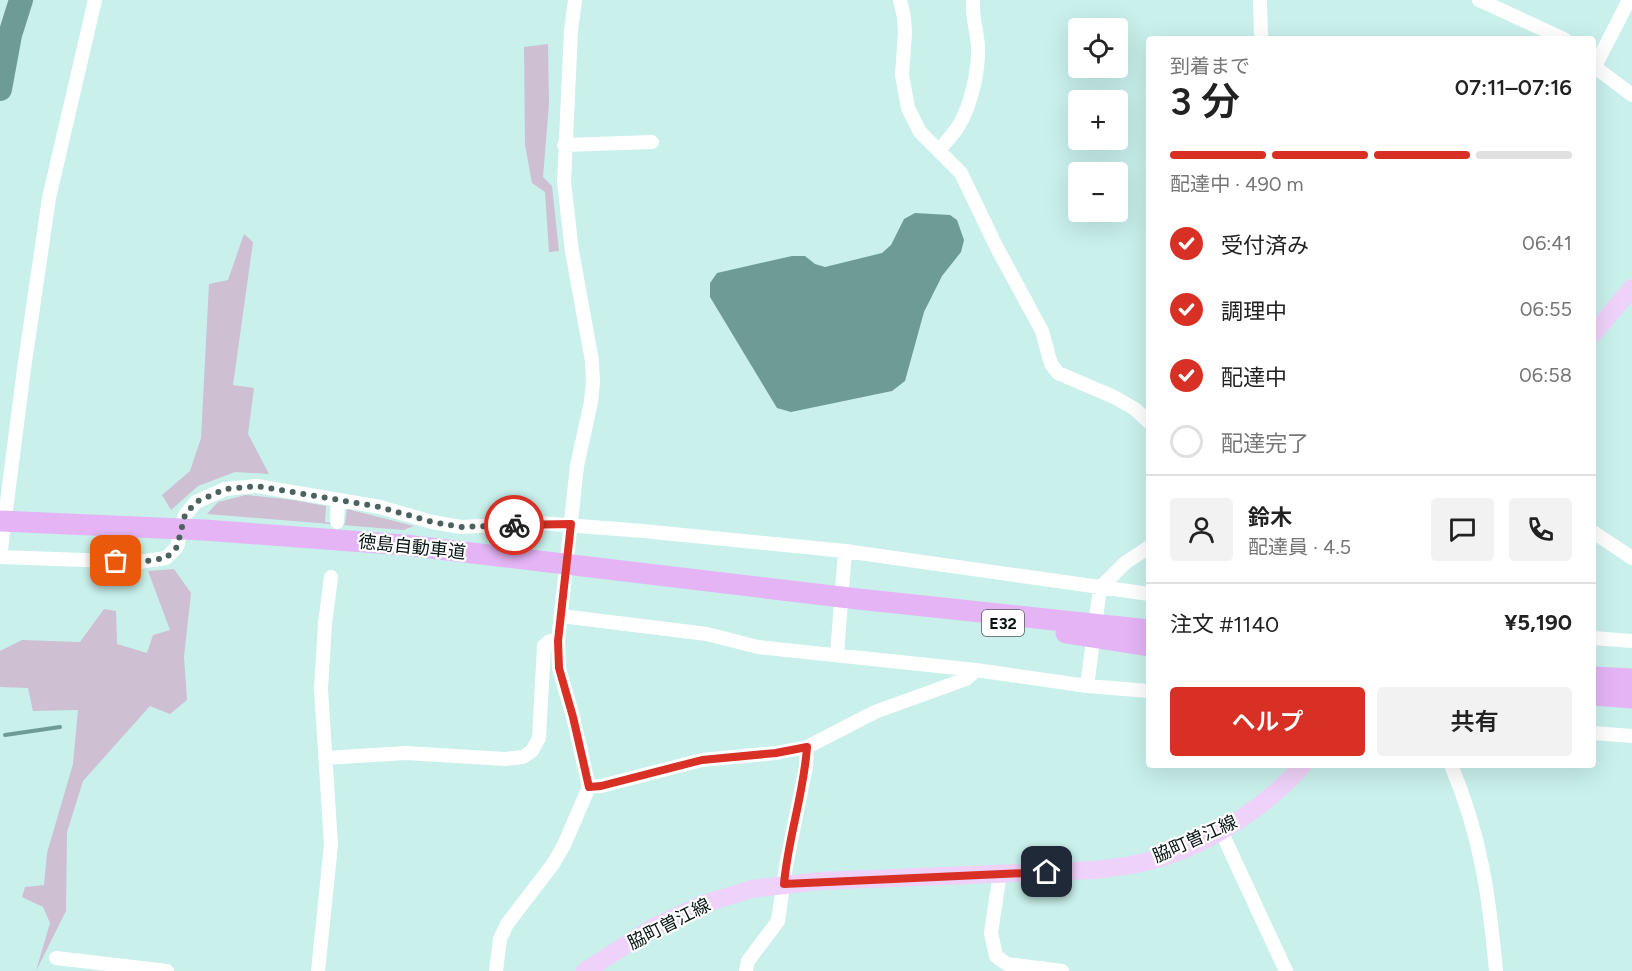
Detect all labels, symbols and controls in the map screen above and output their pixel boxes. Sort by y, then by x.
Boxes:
map controls [1068,18,1128,222]
button: locate [1068,18,1128,78]
text: 到着まで [1170,54,1250,78]
text: 07:11–07:16 [1455,74,1572,101]
text: 3 分 [1170,78,1240,125]
button: + [1068,90,1128,150]
button: − [1068,162,1128,222]
text: 配達中 · 490 m [1170,172,1303,196]
icon: check [1170,227,1203,260]
text: 06:41 [1522,231,1572,255]
text: 受付済み [1221,232,1309,259]
icon: check [1170,293,1203,326]
text: 06:55 [1520,297,1572,321]
text: 調理中 [1221,298,1287,325]
icon: check [1170,359,1203,392]
text: 06:58 [1519,363,1572,387]
text: 配達中 [1221,364,1287,391]
text: 配達完了 [1221,430,1309,457]
courier [484,495,544,555]
button: person [1170,498,1233,561]
button: chat [1431,498,1494,561]
button: phone [1509,498,1572,561]
text: 鈴木 [1248,504,1292,531]
icon: bike [498,509,531,542]
street label: 徳島自動車道 [357,530,467,564]
pin [90,535,141,586]
text: 配達員 · 4.5 [1248,535,1351,559]
icon: bag [99,544,132,577]
text: ¥5,190 [1504,609,1572,636]
road number: E32 [982,610,1024,636]
text: 注文 #1140 [1170,611,1279,638]
button: ヘルプ [1170,687,1365,756]
button: 共有 [1377,687,1572,756]
street label: 脇町曽江線 [1149,811,1241,867]
pin [1021,846,1072,897]
icon: home [1030,855,1063,888]
street label: 脇町曽江線 [624,894,714,954]

